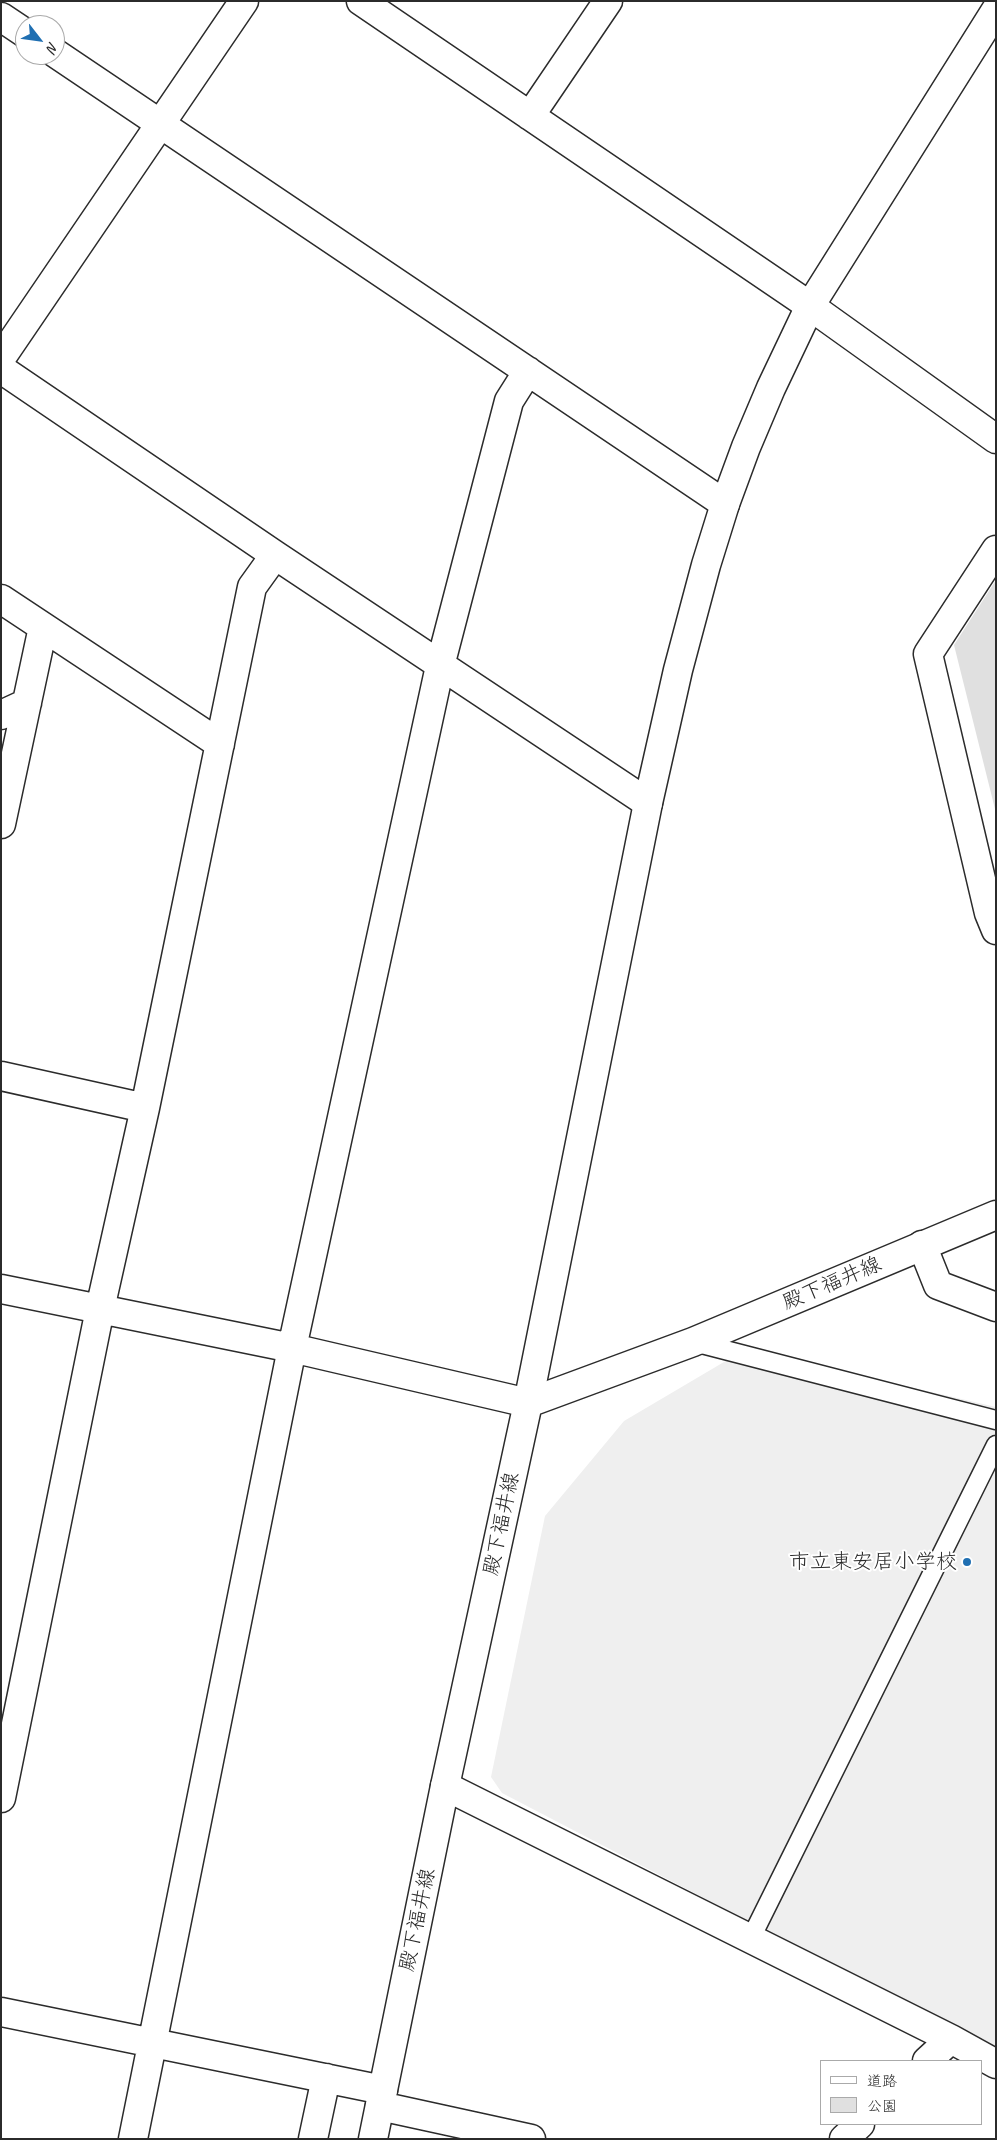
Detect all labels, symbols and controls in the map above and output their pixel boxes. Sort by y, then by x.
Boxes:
north arrow [15,15,65,65]
text: N [43,39,62,55]
street label: 殿下福井線 [779,1252,885,1316]
street label: 殿下福井線 [479,1470,525,1578]
place label: 市立東安居小学校 [789,1549,957,1575]
marker: 市立東安居小学校 [961,1556,973,1568]
street label: 殿下福井線 [395,1866,441,1974]
legend [820,2060,982,2125]
text: 道路 [867,2072,897,2091]
text: 公園 [867,2097,897,2116]

